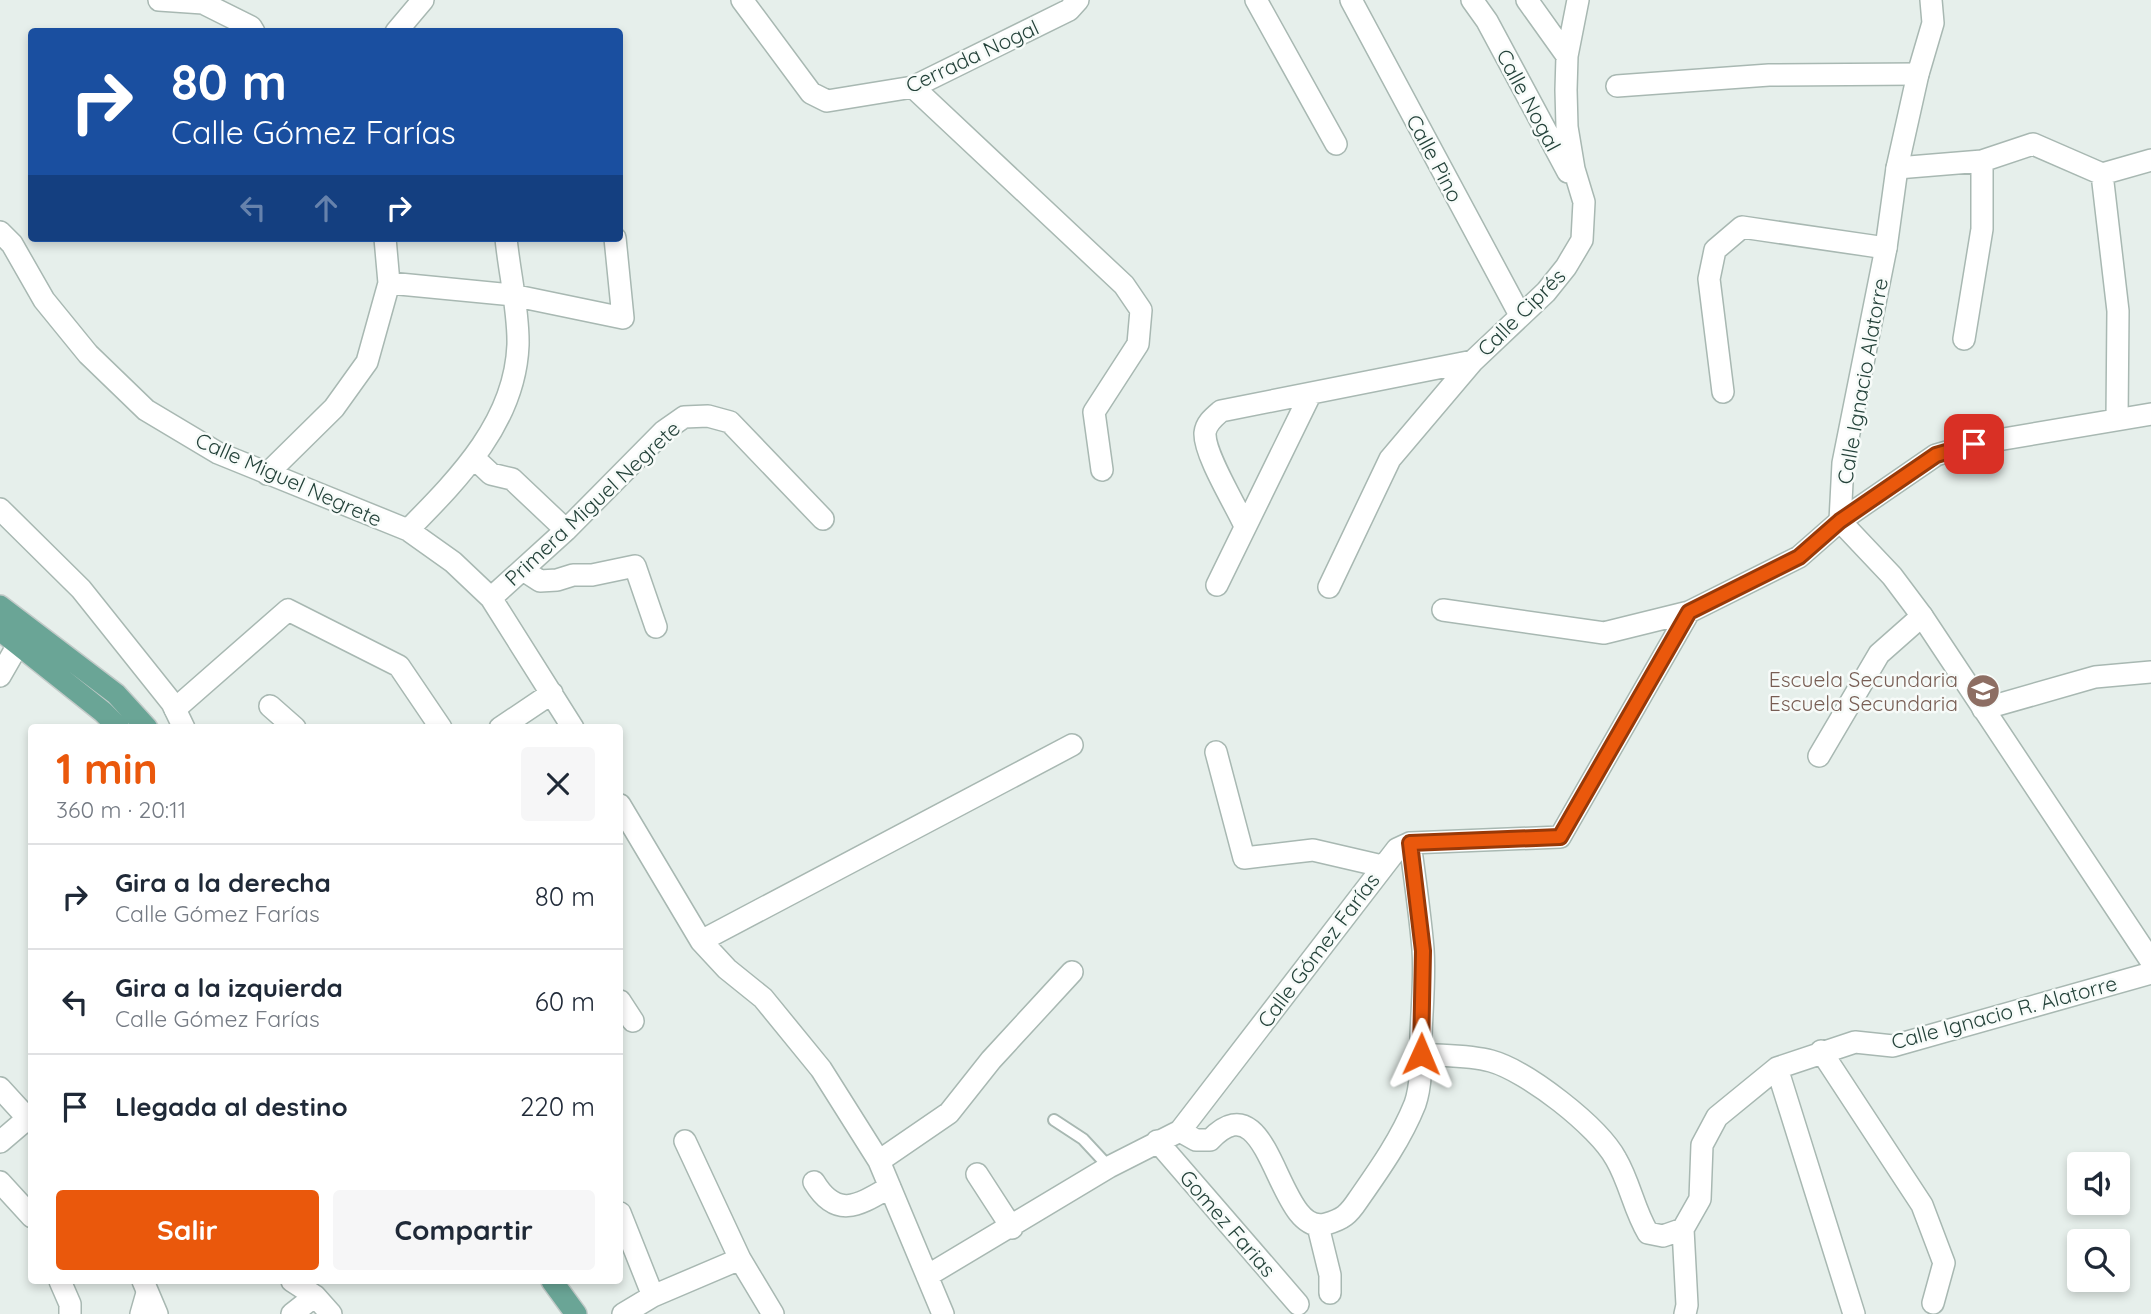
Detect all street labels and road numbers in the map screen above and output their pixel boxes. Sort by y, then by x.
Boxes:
street label: Cerrada Nogal [901,14,1043,98]
street label: Calle Nogal [1491,44,1567,156]
street label: Calle Pino [1401,110,1469,206]
street label: Calle Ciprés [1472,263,1570,361]
street label: Calle Ignacio Alatorre [1831,276,1893,486]
street label: Primera Miguel Negrete [499,415,685,591]
street label: Calle Miguel Negrete [192,426,386,532]
street label: Calle Gómez Farías [1251,868,1385,1032]
street label: Calle Ignacio R. Alatorre [1888,969,2120,1055]
street label: Gomez Farias [1174,1164,1282,1282]

